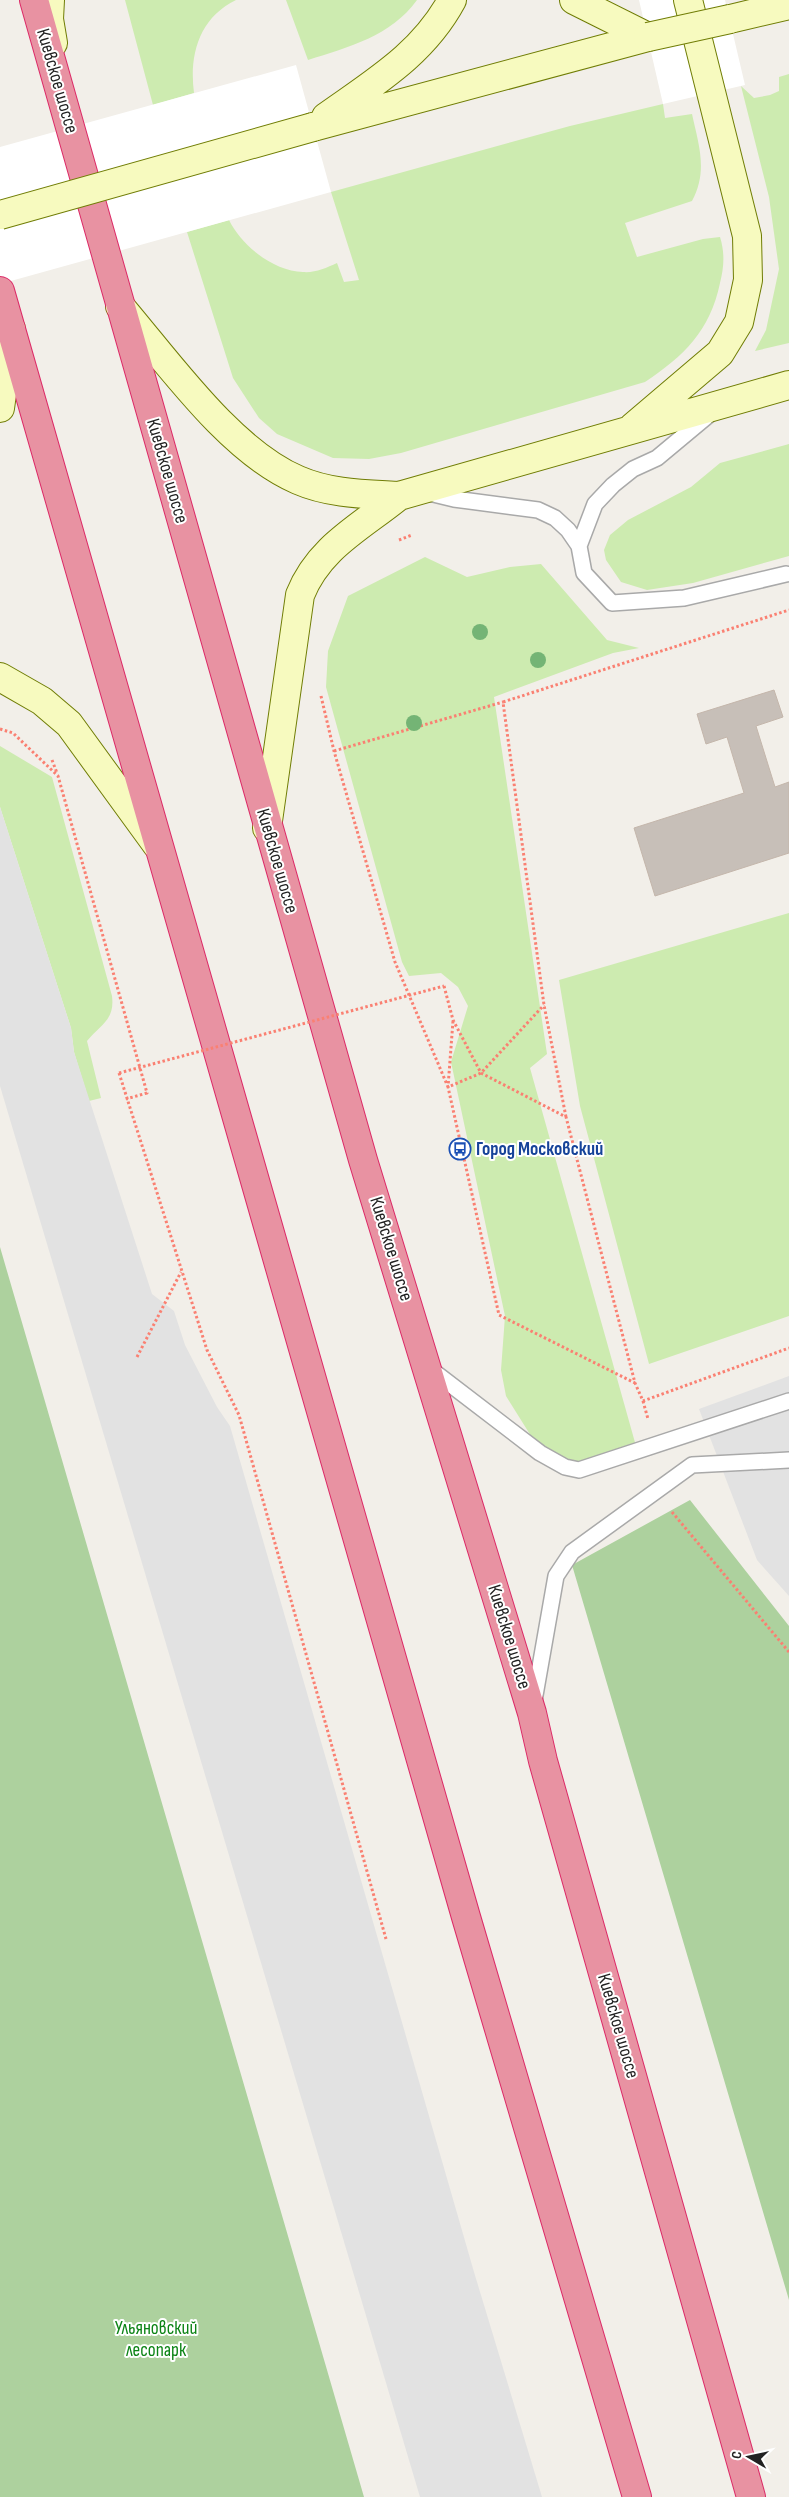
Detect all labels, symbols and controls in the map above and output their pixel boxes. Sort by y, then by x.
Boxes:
street label: Киевское шоссе [31,26,83,136]
street label: Киевское шоссе [141,416,193,526]
street label: Киевское шоссе [251,806,303,916]
bus stop icon: Город Московский [448,1137,472,1161]
place label: Город Московский [476,1138,603,1161]
street label: Киевское шоссе [364,1194,418,1304]
street label: Киевское шоссе [482,1582,536,1692]
street label: Киевское шоссе [592,1971,644,2081]
park label: Ульяновский лесопарк [115,2317,197,2362]
north arrow [724,2432,774,2482]
text: С [728,2450,746,2460]

